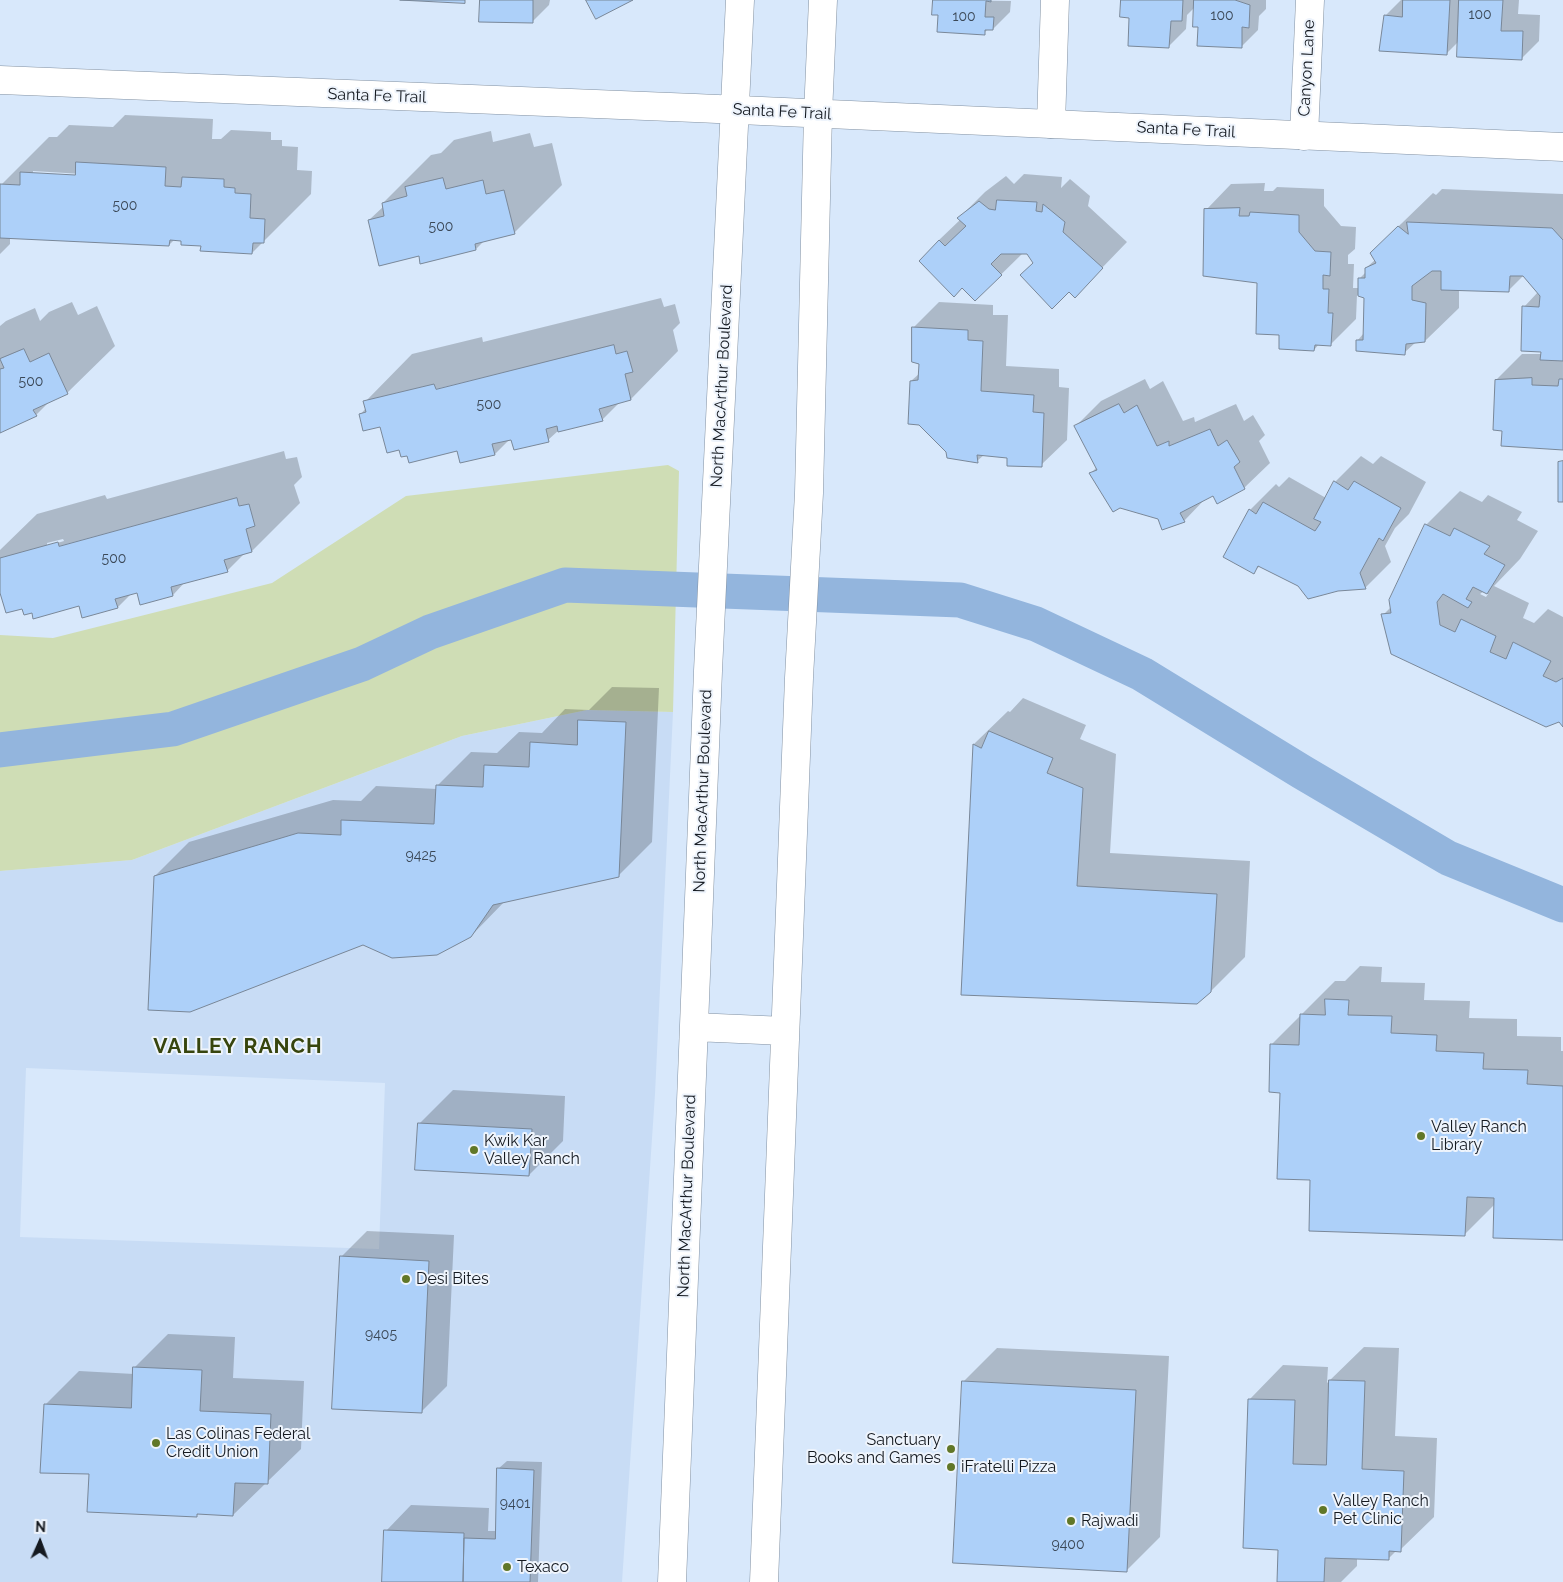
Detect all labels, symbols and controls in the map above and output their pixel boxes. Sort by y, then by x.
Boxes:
house number: 100 [1468,7,1492,23]
house number: 100 [1210,8,1234,24]
house number: 100 [952,9,976,25]
street label: Canyon Lane [1295,19,1319,117]
street label: Santa Fe Trail [327,85,427,107]
street label: Santa Fe Trail [732,100,832,124]
street label: Santa Fe Trail [1136,118,1236,142]
house number: 500 [113,198,137,214]
house number: 500 [429,219,453,235]
street label: North MacArthur Boulevard [707,284,737,488]
house number: 500 [19,374,43,390]
house number: 500 [477,397,501,413]
house number: 500 [102,551,126,567]
street label: North MacArthur Boulevard [690,689,716,893]
house number: 9425 [406,848,436,864]
district label: VALLEY RANCH [152,1034,324,1060]
street label: North MacArthur Boulevard [674,1094,700,1298]
place label: Valley Ranch Library [1431,1117,1527,1155]
marker: Valley Ranch Library [1415,1130,1427,1142]
place label: Kwik Kar Valley Ranch [484,1131,580,1169]
marker: Kwik Kar Valley Ranch [468,1144,480,1156]
place label: Desi Bites [416,1269,489,1289]
marker: Desi Bites [400,1273,412,1285]
house number: 9405 [365,1327,397,1343]
place label: Las Colinas Federal Credit Union [166,1424,310,1462]
place label: Sanctuary Books and Games [807,1430,941,1468]
marker: Las Colinas Federal Credit Union [150,1437,162,1449]
marker: Sanctuary Books and Games [945,1443,957,1455]
place label: iFratelli Pizza [961,1457,1056,1477]
marker: iFratelli Pizza [945,1461,957,1473]
place label: Valley Ranch Pet Clinic [1333,1491,1429,1529]
house number: 9401 [500,1496,530,1512]
marker: Valley Ranch Pet Clinic [1317,1504,1329,1516]
place label: Rajwadi [1081,1511,1139,1531]
marker: Rajwadi [1065,1515,1077,1527]
north arrow [15,1517,65,1567]
text: N [35,1519,46,1535]
house number: 9400 [1052,1537,1084,1553]
place label: Texaco [517,1557,569,1577]
marker: Texaco [501,1561,513,1573]

